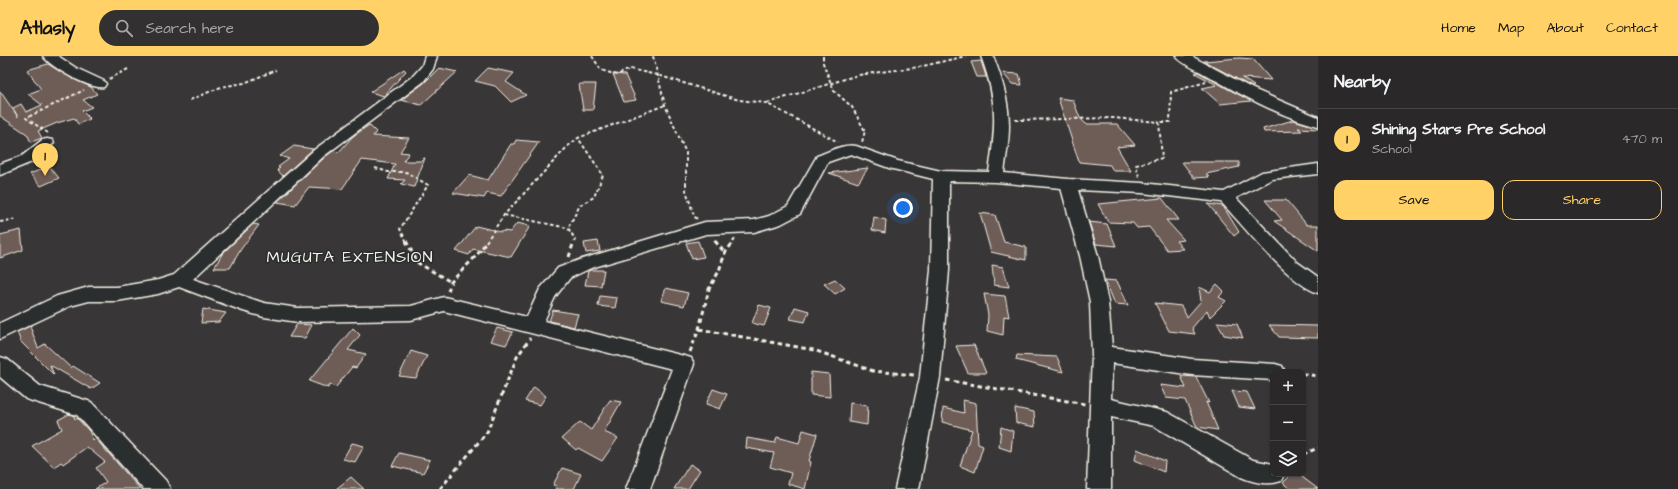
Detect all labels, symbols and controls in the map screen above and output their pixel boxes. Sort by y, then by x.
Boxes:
search box [99,10,379,46]
text: Atlasly [20,15,75,42]
icon: search [113,17,135,39]
text: Search here [145,18,234,39]
text: Home [1441,18,1476,38]
text: Map [1498,18,1524,38]
text: About [1546,18,1584,38]
text: Contact [1606,18,1658,38]
text: Nearby [1334,70,1391,94]
text: Shining Stars Pre School [1372,119,1545,140]
text: 1 [1346,130,1348,148]
text: 470 m [1622,130,1662,148]
text: School [1372,140,1412,158]
pin: 1 [32,143,58,176]
button: Save [1334,180,1494,220]
button: Share [1502,180,1662,220]
your location [893,198,913,218]
district label: MUGUTA EXTENSION [267,246,433,268]
map controls [1270,369,1306,477]
button: + [1270,369,1306,405]
button: − [1270,405,1306,441]
button: layers [1270,441,1306,477]

